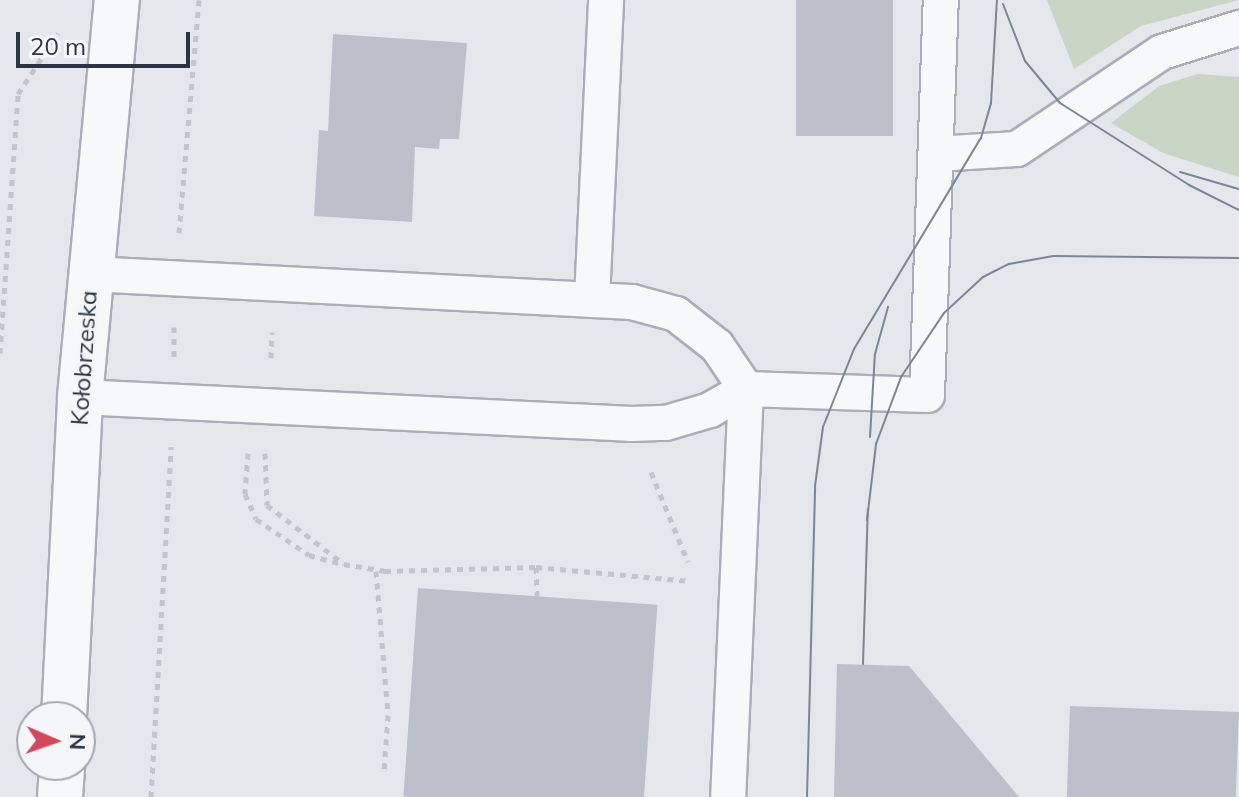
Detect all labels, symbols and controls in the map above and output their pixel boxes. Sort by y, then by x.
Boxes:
scale bar [20,16,194,66]
text: 20 m [30,31,86,61]
street label: Kołobrzeska [65,290,103,426]
north arrow [16,701,96,781]
text: N [64,733,92,751]

